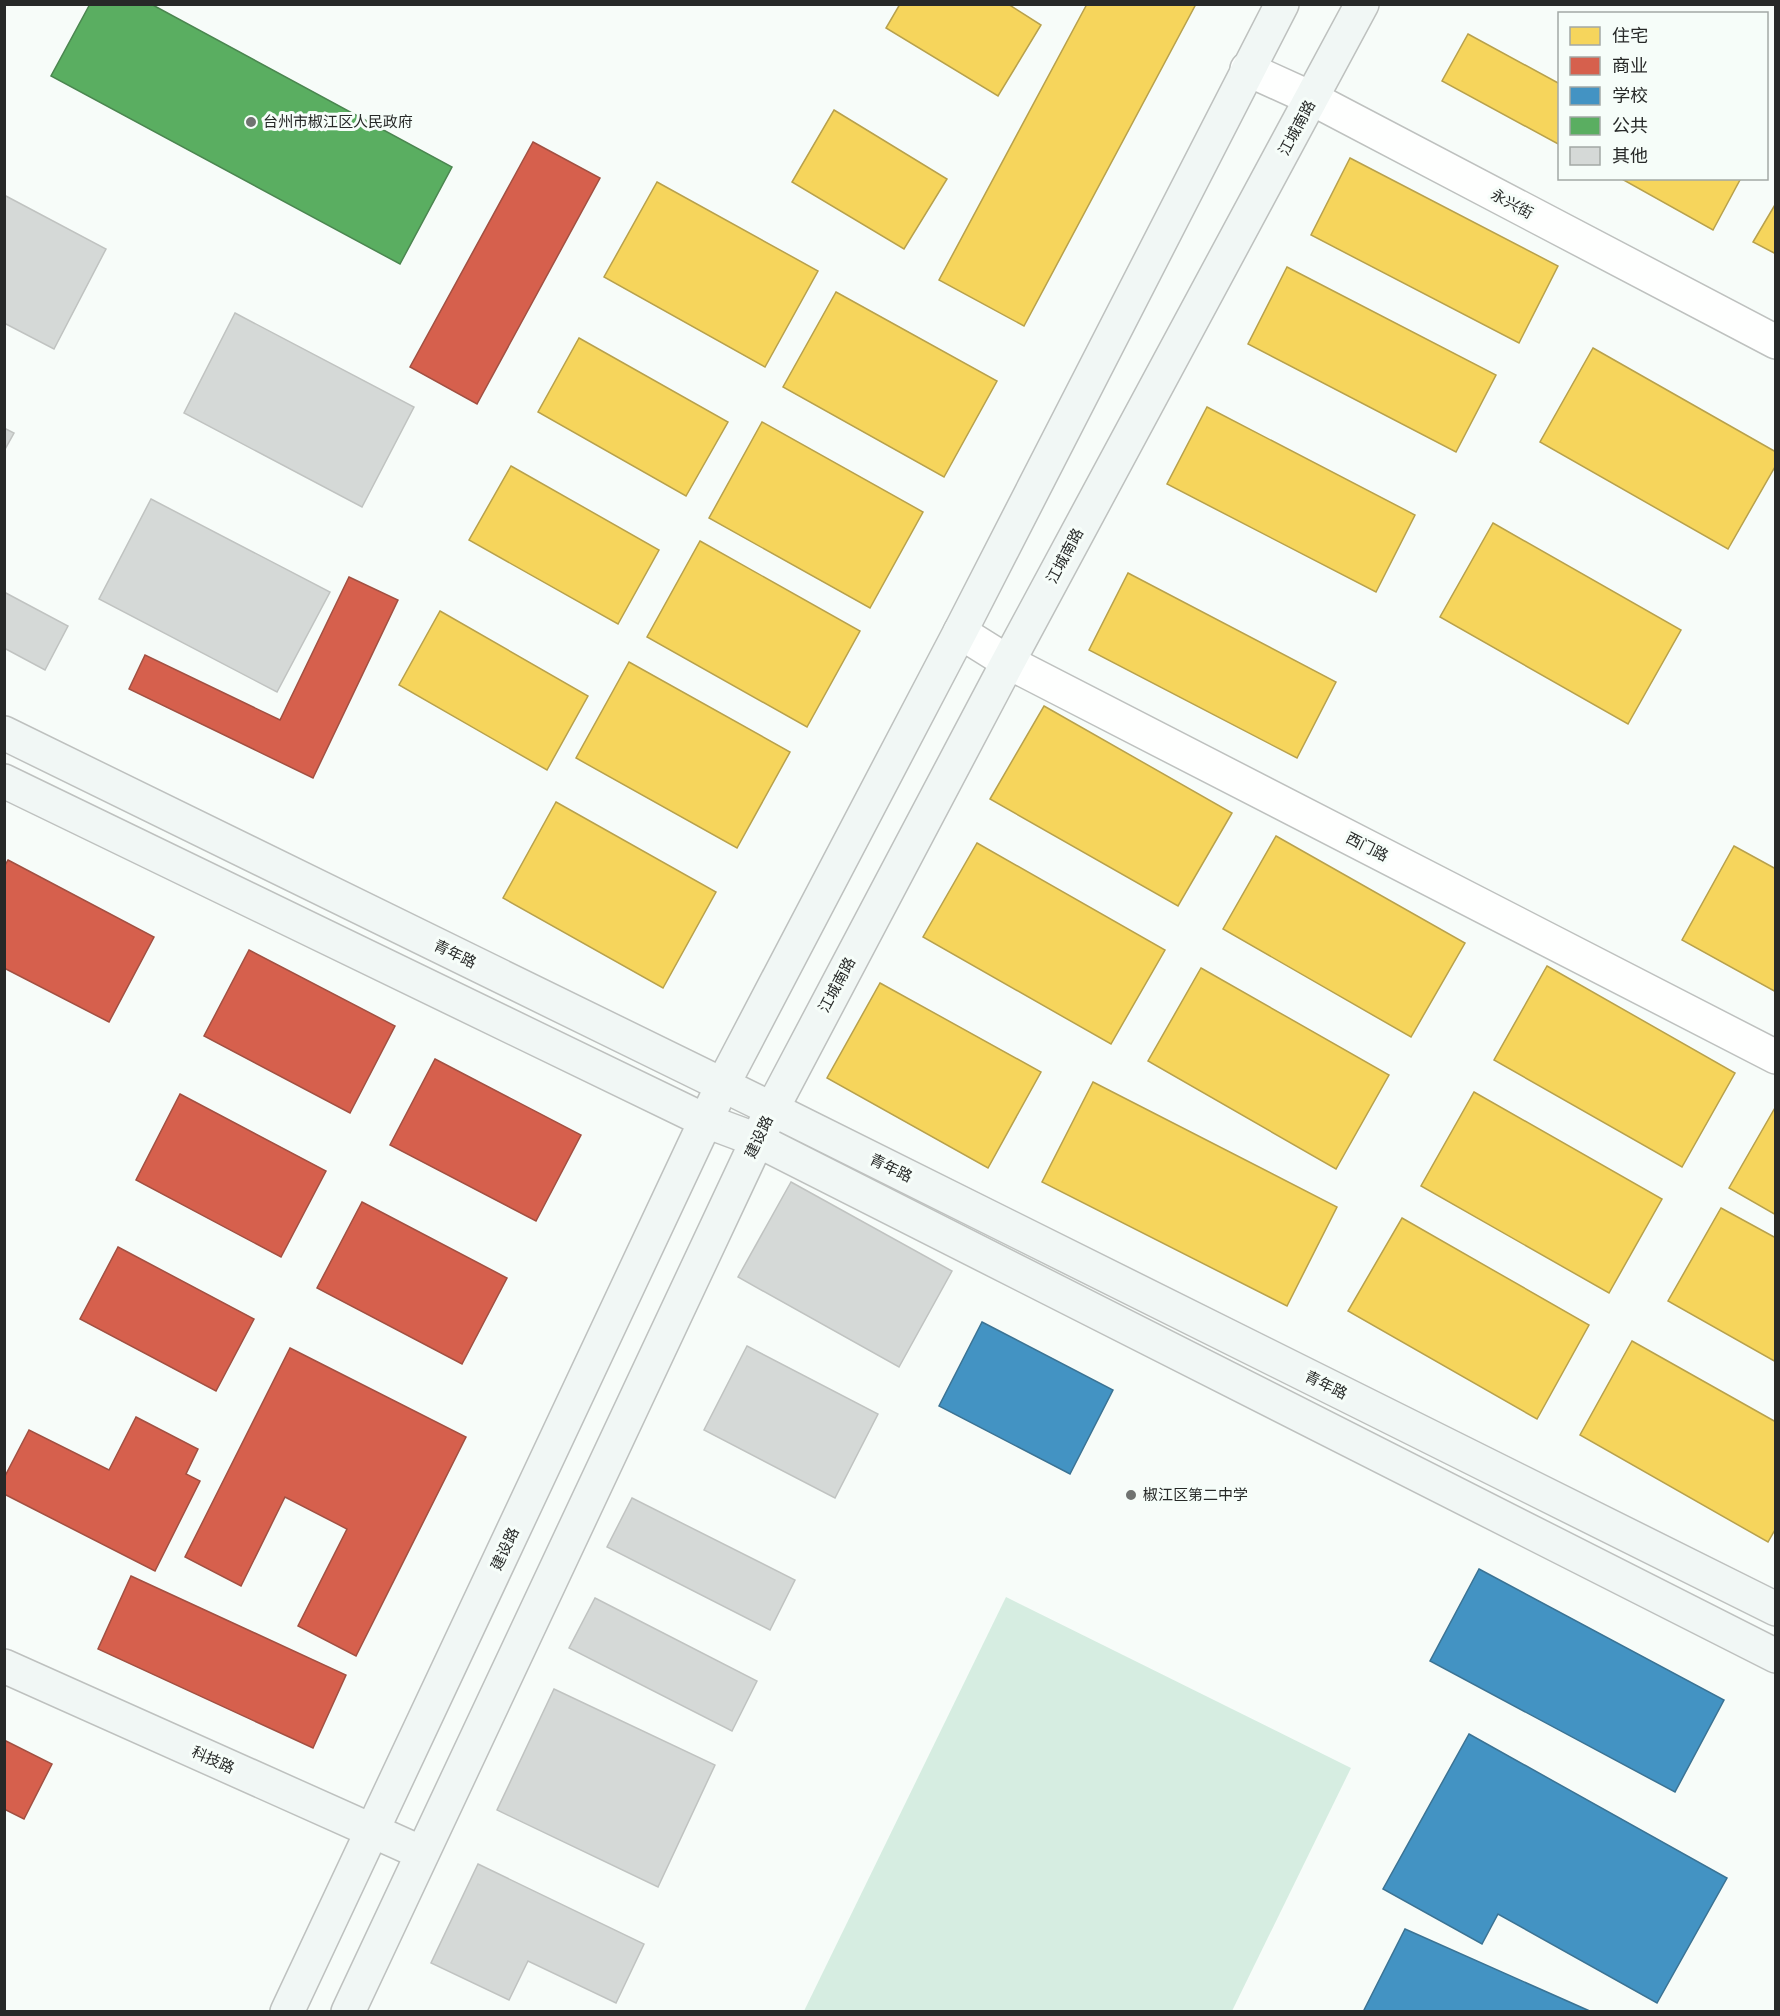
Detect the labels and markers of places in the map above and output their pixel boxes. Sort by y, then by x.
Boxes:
place label: 台州市椒江区人民政府 [263,112,413,131]
marker: 台州市椒江区人民政府 [244,115,258,129]
place label: 椒江区第二中学 [1143,1485,1248,1504]
marker: 椒江区第二中学 [1124,1488,1138,1502]

